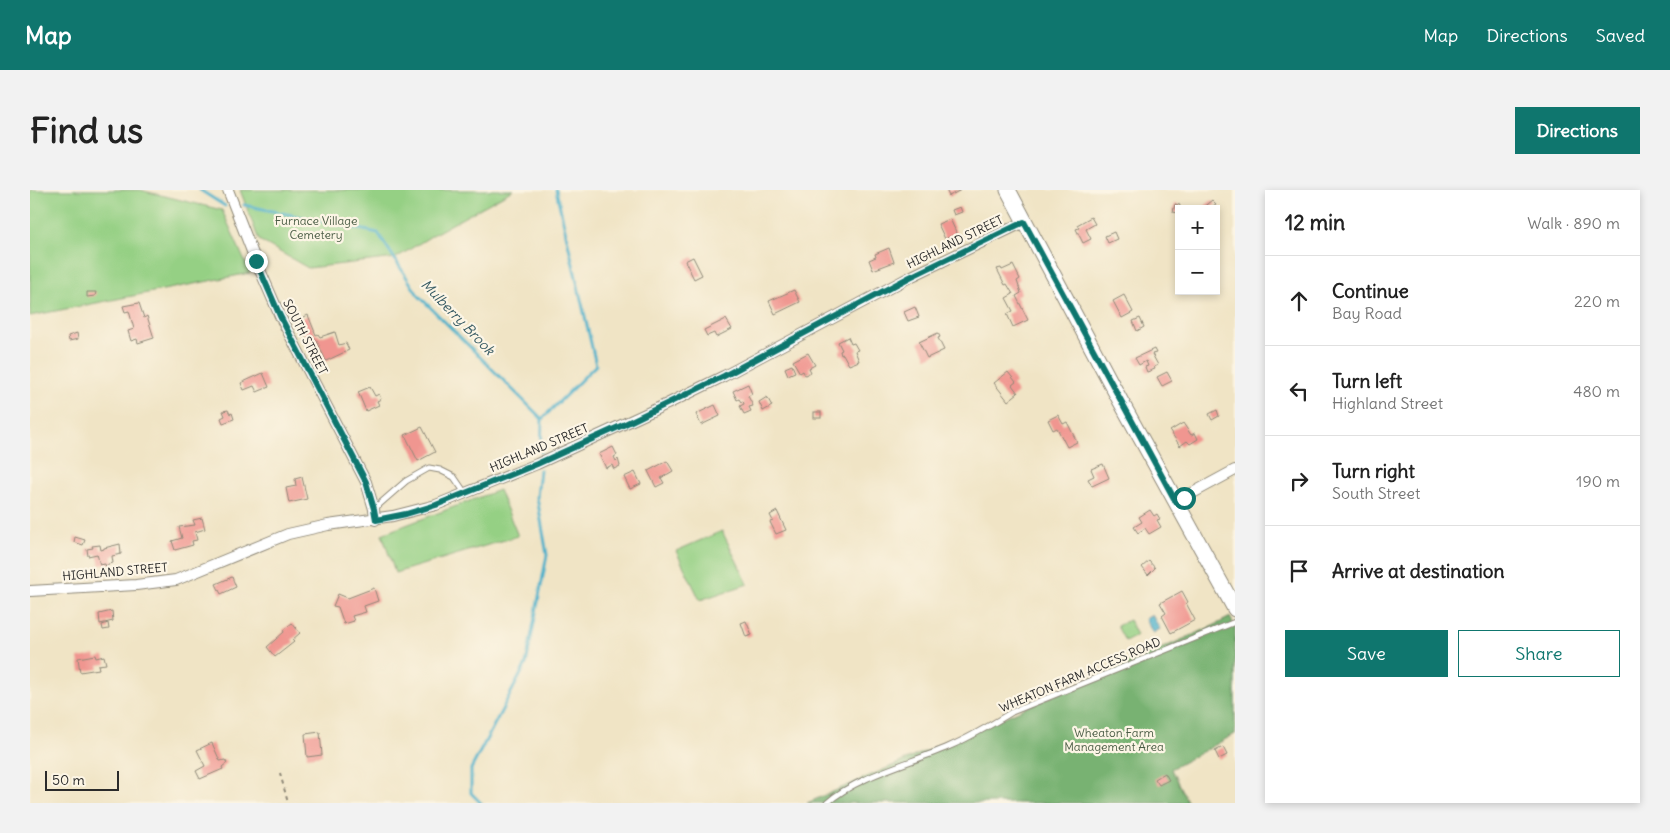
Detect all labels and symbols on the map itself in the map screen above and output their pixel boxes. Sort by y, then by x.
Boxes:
street label: HIGHLAND STREET [904,212,1006,271]
park label: Furnace Village Cemetery [275,213,357,242]
route end [245,250,268,273]
water label: Mulberry Brook [417,275,499,359]
street label: SOUTH STREET [280,296,331,377]
street label: HIGHLAND STREET [487,420,590,475]
route start [1173,487,1196,510]
street label: HIGHLAND STREET [62,559,168,584]
street label: WHEATON FARM ACCESS ROAD [997,634,1163,715]
park label: Wheaton Farm Management Area [1064,725,1164,754]
scale bar [45,768,119,791]

